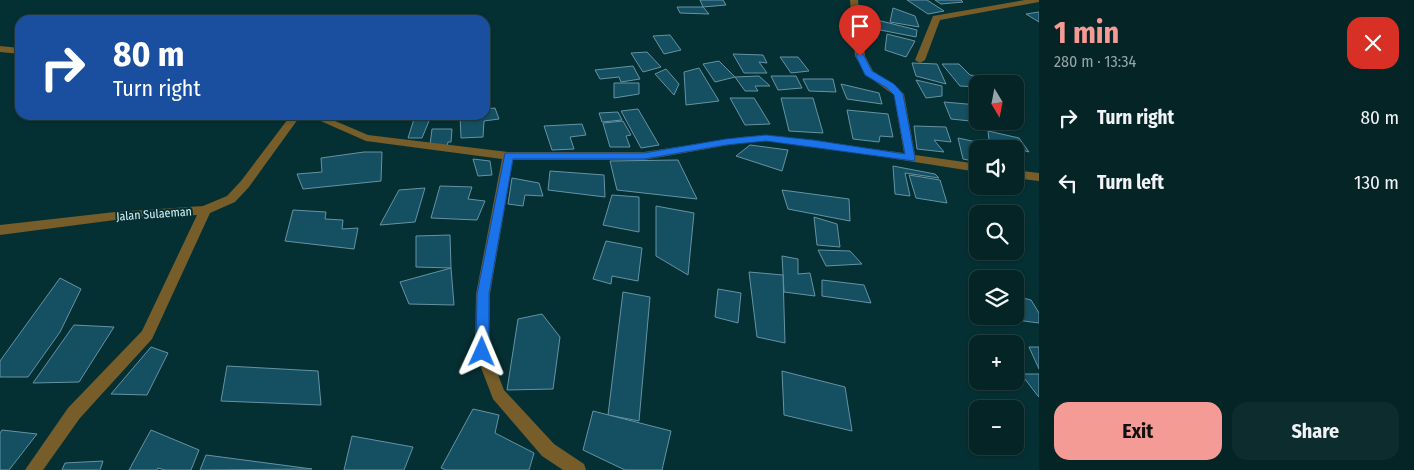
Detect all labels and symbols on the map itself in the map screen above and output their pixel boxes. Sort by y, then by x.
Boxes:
pin [839,5,881,56]
north arrow [969,75,1024,130]
street label: Jalan Sulaeman [116,204,192,224]
position arrow [455,325,507,377]

